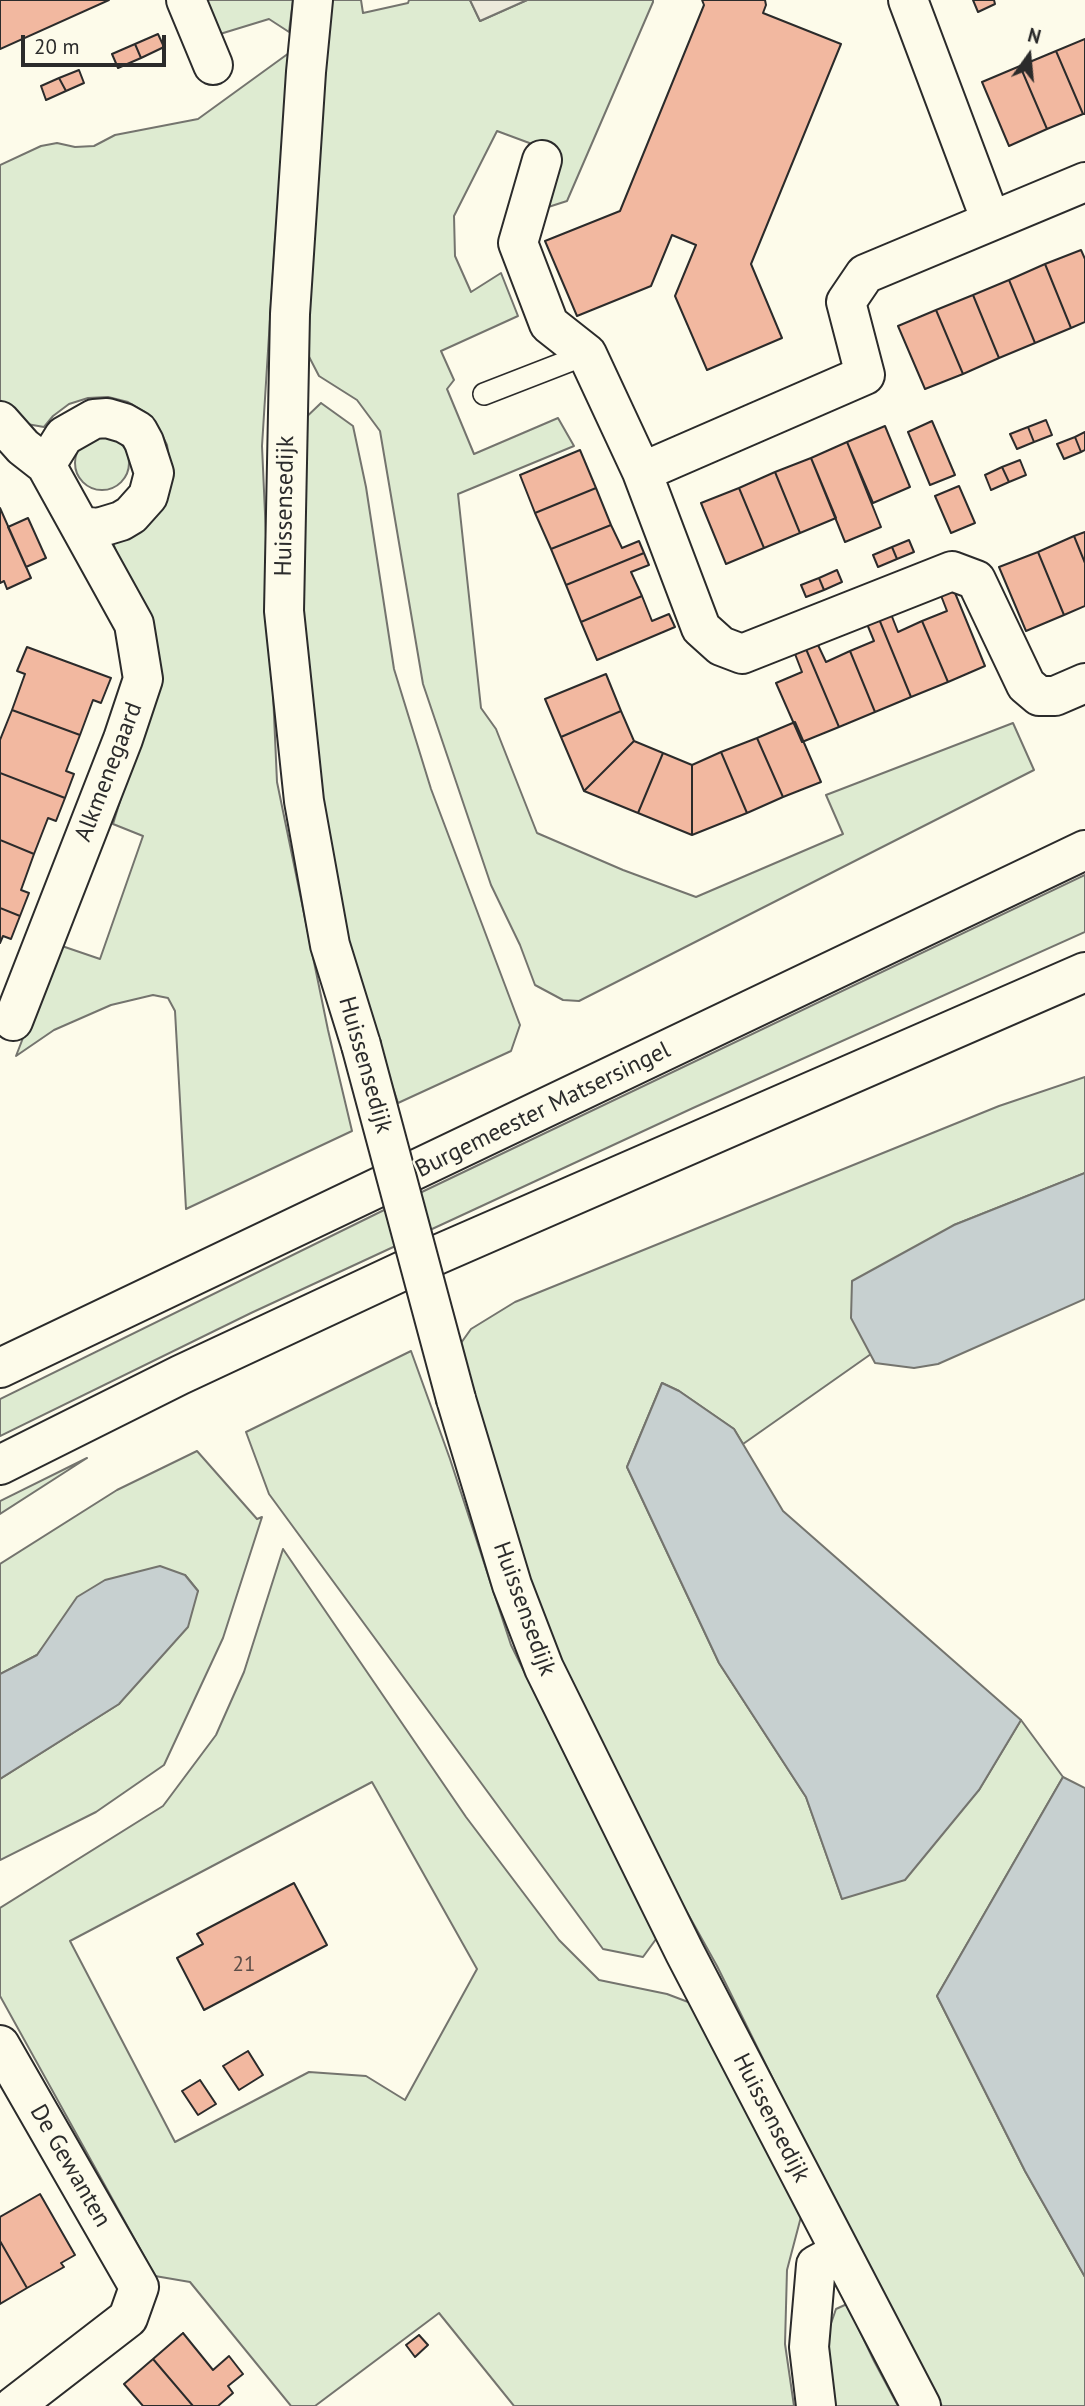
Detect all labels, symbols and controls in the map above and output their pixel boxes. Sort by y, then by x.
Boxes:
scale bar [24,21,170,65]
north arrow [994,21,1064,91]
text: N [1025,23,1044,49]
text: 20 m [34,33,80,60]
street label: Huissensedijk [269,435,301,577]
street label: Alkmenegaard [69,698,149,846]
street label: Huissensedijk [332,993,398,1137]
street label: Burgemeester Matsersingel [411,1036,675,1184]
street label: Huissensedijk [486,1538,562,1680]
house number: 21 [233,1952,255,1978]
street label: Huissensedijk [726,2049,816,2187]
street label: De Gewanten [23,2100,117,2232]

